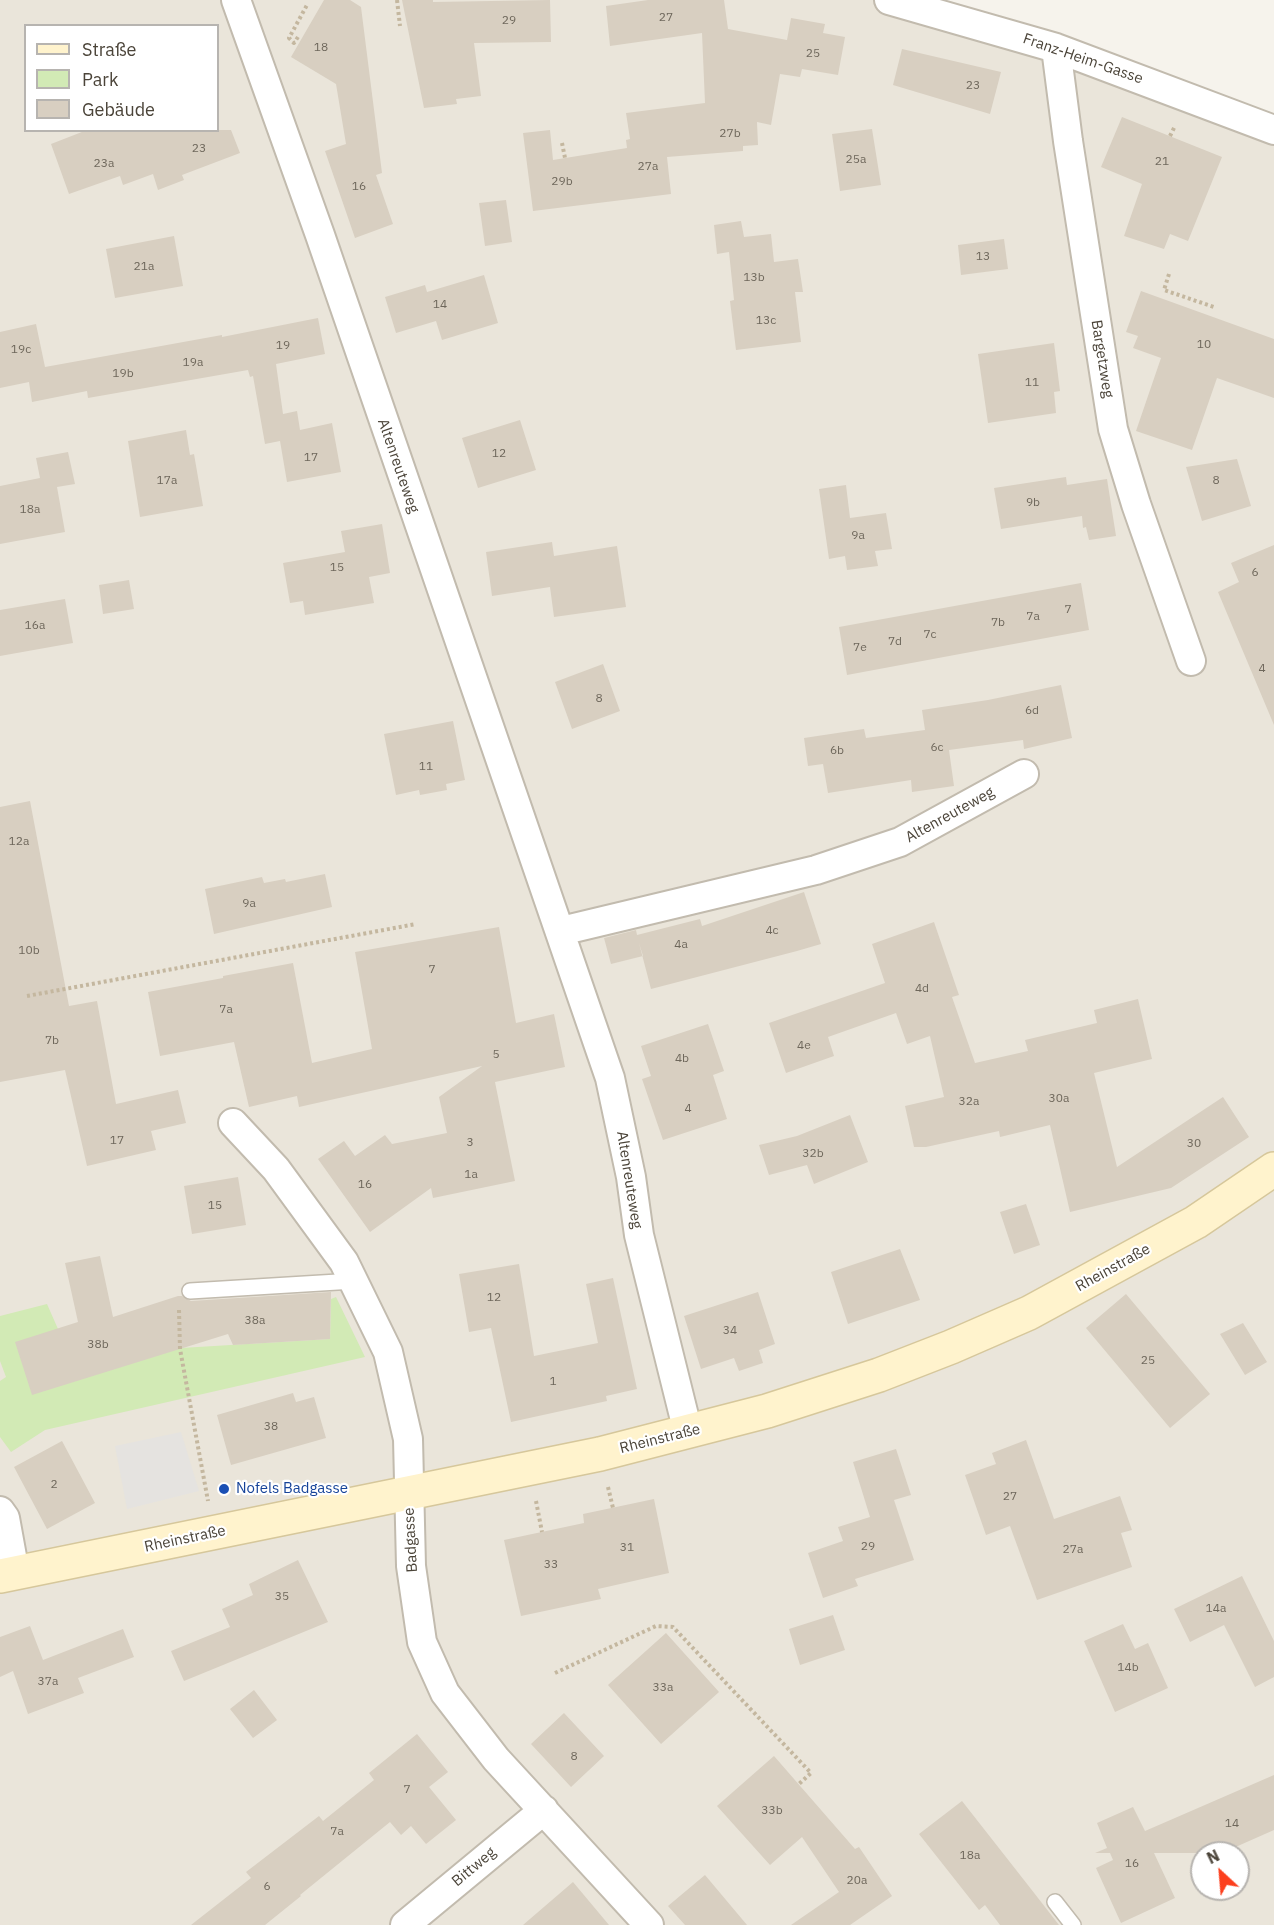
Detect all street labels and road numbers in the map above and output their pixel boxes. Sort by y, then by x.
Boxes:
street label: Franz-Heim-Gasse [1021,30,1145,88]
street label: Bargetzweg [1087,319,1117,399]
street label: Altenreuteweg [373,416,423,516]
street label: Altenreuteweg [902,783,998,847]
street label: Altenreuteweg [612,1130,646,1230]
street label: Rheinstraße [1073,1240,1153,1296]
street label: Rheinstraße [618,1420,702,1458]
street label: Badgasse [400,1507,422,1573]
street label: Rheinstraße [143,1522,227,1556]
street label: Bittweg [448,1844,500,1890]

